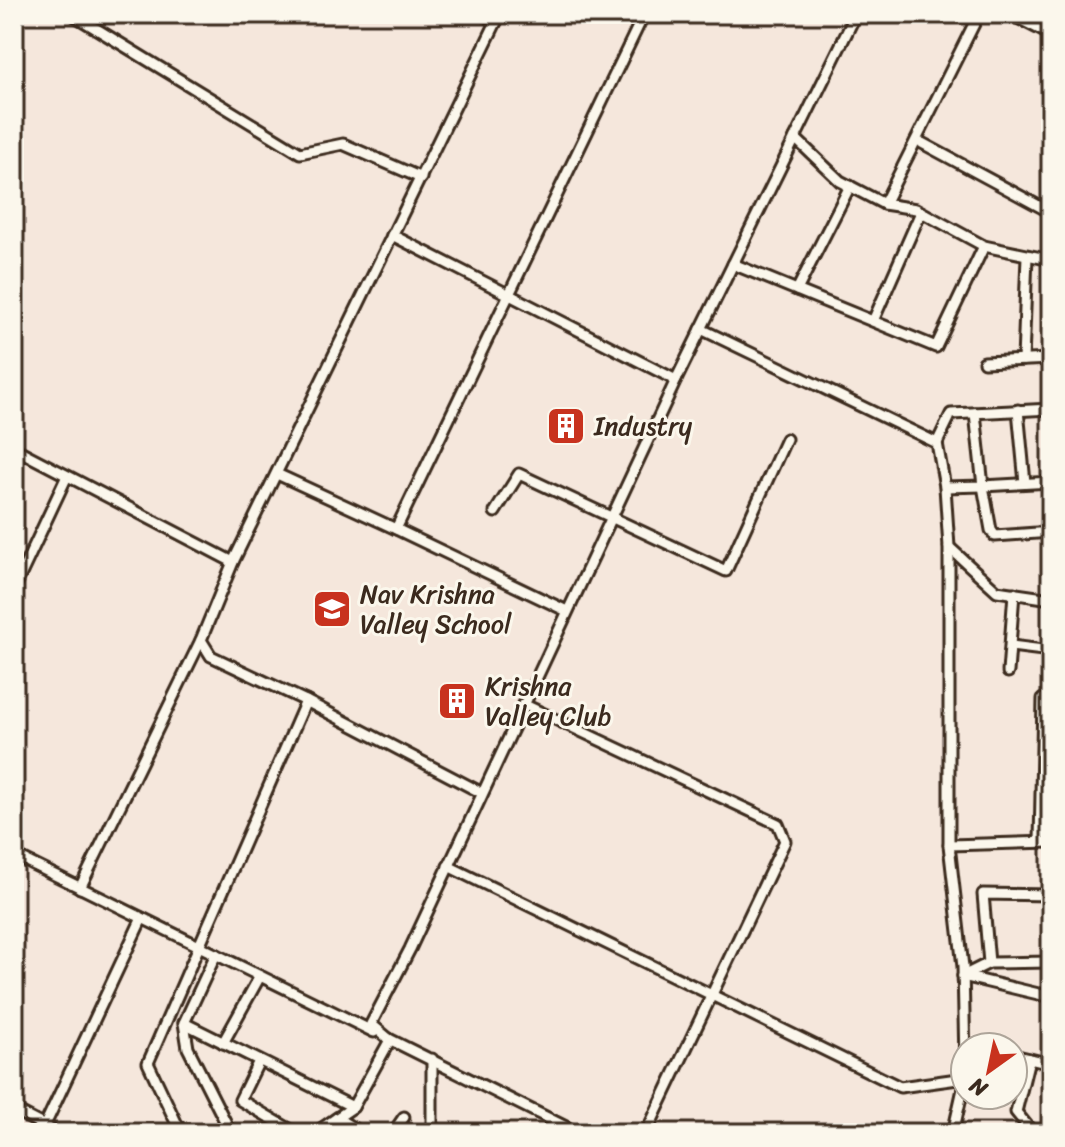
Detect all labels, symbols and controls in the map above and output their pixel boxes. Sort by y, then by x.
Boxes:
place label: Industry [593,403,693,449]
building icon: Industry [545,405,587,447]
place label: Nav Krishna Valley School [360,571,512,647]
school or university icon: Nav Krishna Valley School [311,588,353,630]
place label: Krishna Valley Club [485,663,612,739]
building icon: Krishna Valley Club [436,680,478,722]
north arrow [949,1031,1029,1111]
text: N [961,1066,996,1108]

